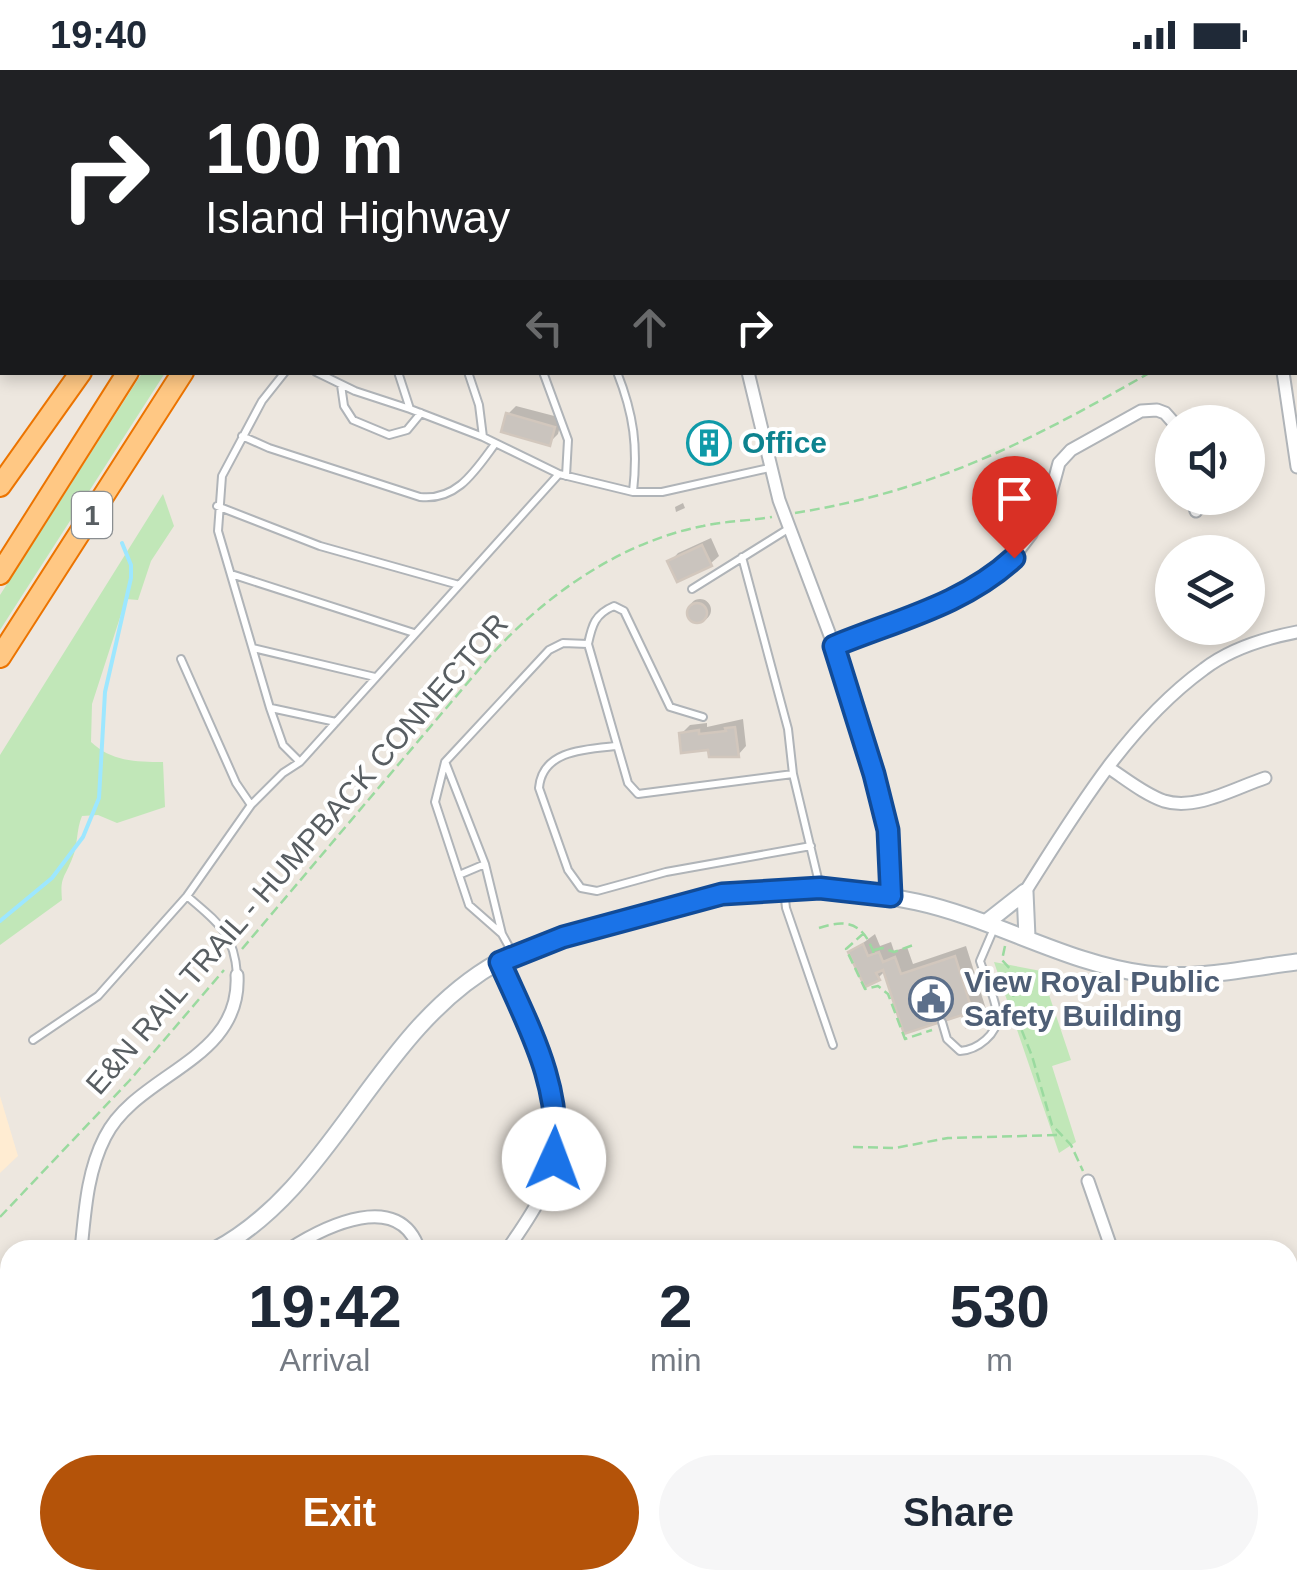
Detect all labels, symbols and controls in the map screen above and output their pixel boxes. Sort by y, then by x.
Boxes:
text: 19:40 [50,14,147,56]
icon: right [40,110,170,240]
text: 100 m [205,110,403,188]
text: Island Highway [205,192,510,243]
icon: left [517,300,572,355]
icon: ahead [622,300,677,355]
icon: right [727,300,782,355]
map controls [1155,405,1265,645]
button: sound [1155,405,1265,515]
building icon: Office [686,420,732,466]
place label: Office [742,426,827,459]
pin [972,456,1057,559]
icon: arrive [987,471,1042,526]
road number: 1 [72,492,112,538]
button: layers [1155,535,1265,645]
street label: E&N RAIL TRAIL - HUMPBACK CONNECTOR [79,607,514,1100]
place label: View Royal Public Safety Building [964,965,1220,1032]
public building icon: View Royal Public Safety Building [908,976,954,1022]
position arrow [502,1107,606,1211]
text: 19:42 [248,1273,402,1340]
text: 2 [659,1273,692,1340]
text: 530 [950,1273,1050,1340]
text: Arrival [280,1342,370,1378]
text: min [650,1342,701,1378]
text: m [986,1342,1013,1378]
button: Exit [40,1455,639,1570]
button: Share [659,1455,1258,1570]

